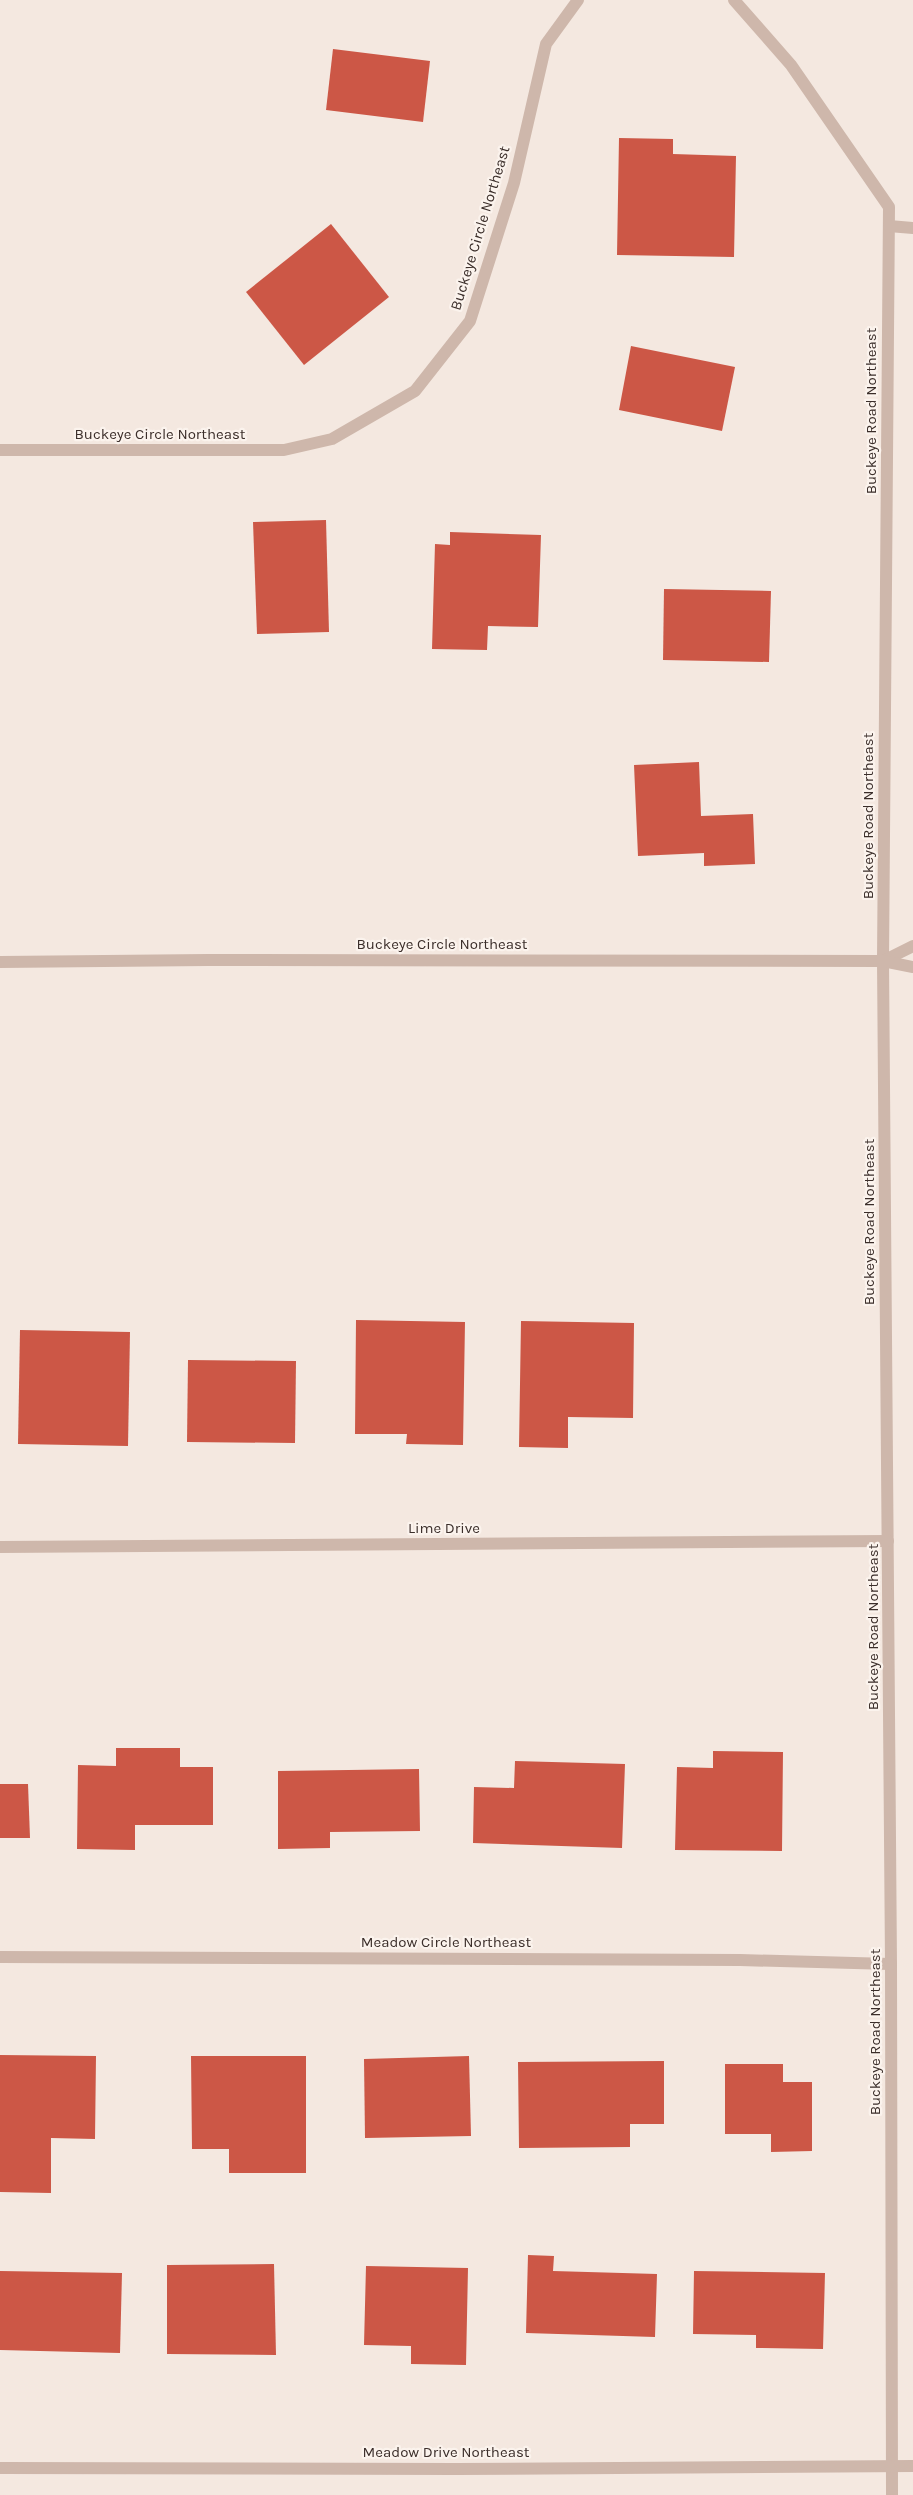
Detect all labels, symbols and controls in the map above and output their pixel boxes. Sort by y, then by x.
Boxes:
street label: Buckeye Circle Northeast [446,143,514,312]
street label: Buckeye Road Northeast [862,327,880,494]
street label: Buckeye Circle Northeast [75,425,246,443]
street label: Buckeye Road Northeast [859,732,877,899]
street label: Buckeye Circle Northeast [357,935,528,953]
street label: Buckeye Road Northeast [860,1138,878,1305]
street label: Lime Drive [408,1519,480,1537]
street label: Buckeye Road Northeast [864,1543,882,1710]
street label: Meadow Circle Northeast [361,1933,532,1951]
street label: Buckeye Road Northeast [866,1948,884,2115]
street label: Meadow Drive Northeast [363,2443,530,2461]

